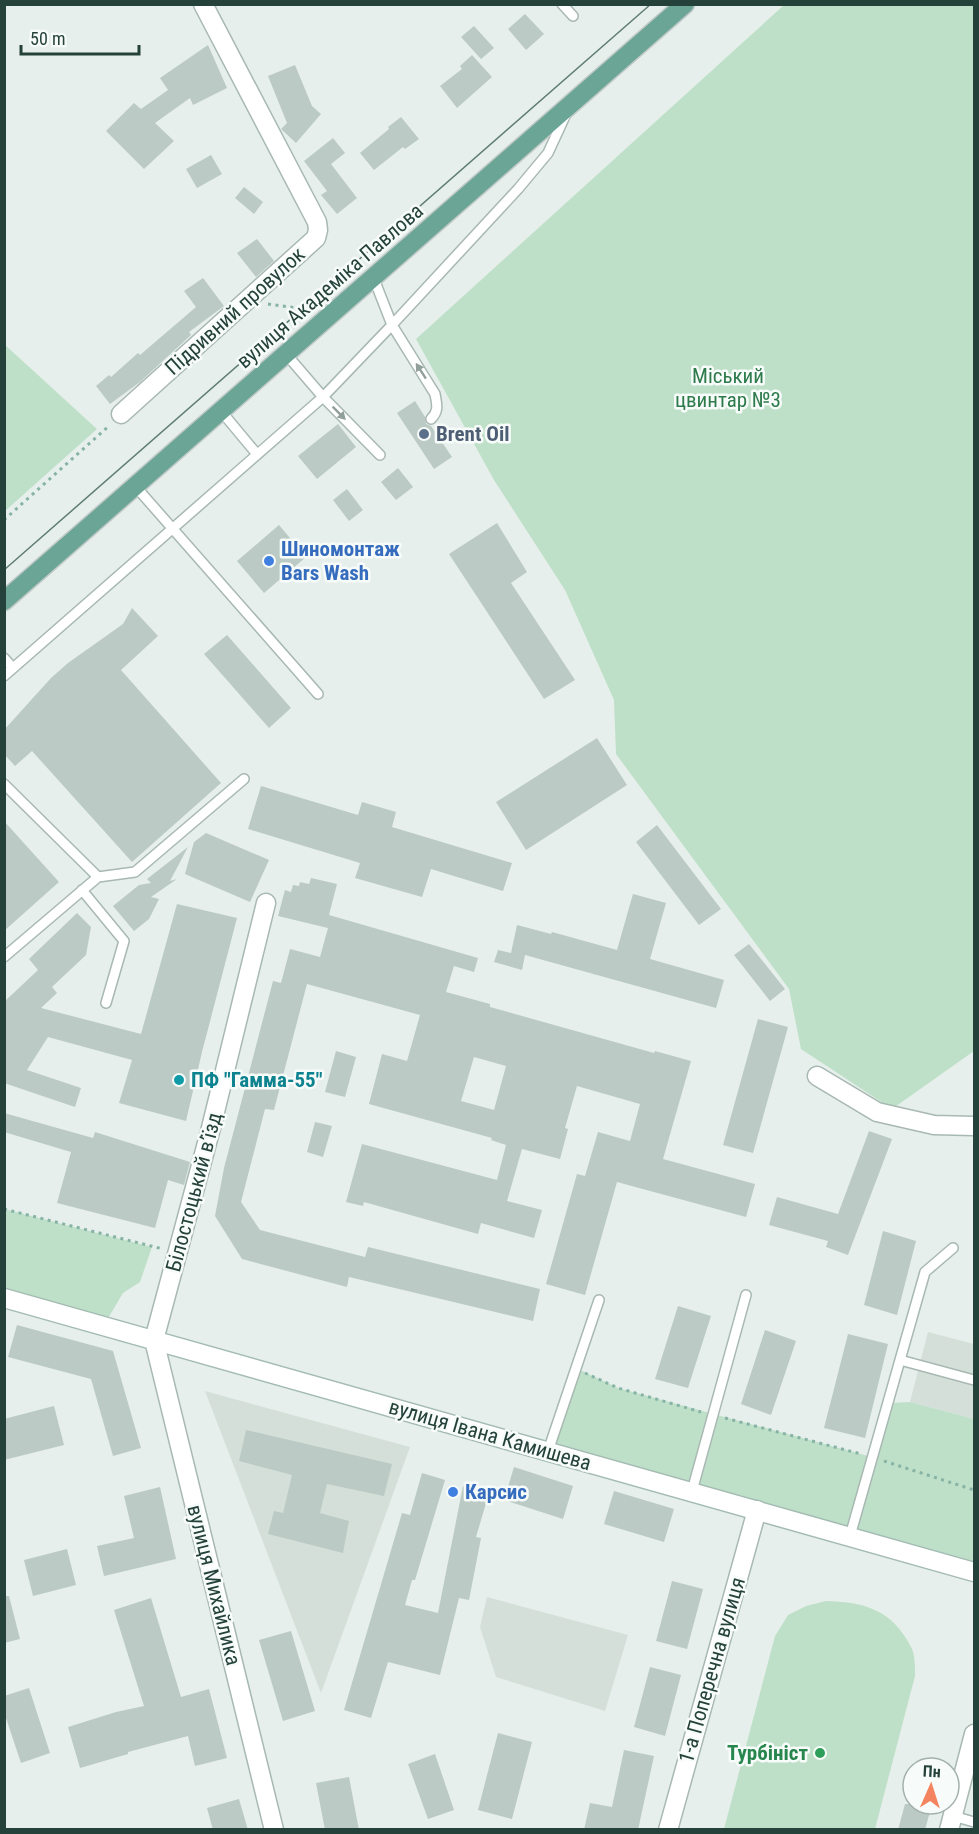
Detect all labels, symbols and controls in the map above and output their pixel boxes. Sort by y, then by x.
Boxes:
scale bar [21,18,140,56]
text: 50 m [30,28,65,49]
street label: вулиця Академіка Павлова [232,199,428,373]
street label: Підривний провулок [160,242,310,380]
one-way arrow [416,363,427,379]
park label: Міський цвинтар №3 [675,364,781,412]
one-way arrow [332,406,346,421]
place label: Brent Oil [436,422,509,446]
marker: Brent Oil [417,427,431,441]
place label: Шиномонтаж Bars Wash [281,537,400,585]
marker: Шиномонтаж Bars Wash [262,554,276,568]
place label: ПФ "Гамма-55" [191,1068,323,1092]
marker: ПФ "Гамма-55" [172,1073,186,1087]
street label: Білостоцький в’їзд [161,1110,227,1274]
street label: вулиця Івана Камишева [386,1395,594,1475]
place label: Карсис [465,1480,527,1504]
marker: Карсис [446,1485,460,1499]
street label: вулиця Михайлика [182,1502,246,1668]
street label: 1-а Поперечна вулиця [674,1574,750,1766]
place label: Турбініст [727,1741,808,1765]
marker: Турбініст [813,1746,827,1760]
north arrow [901,1756,961,1816]
text: Пн [922,1762,941,1781]

